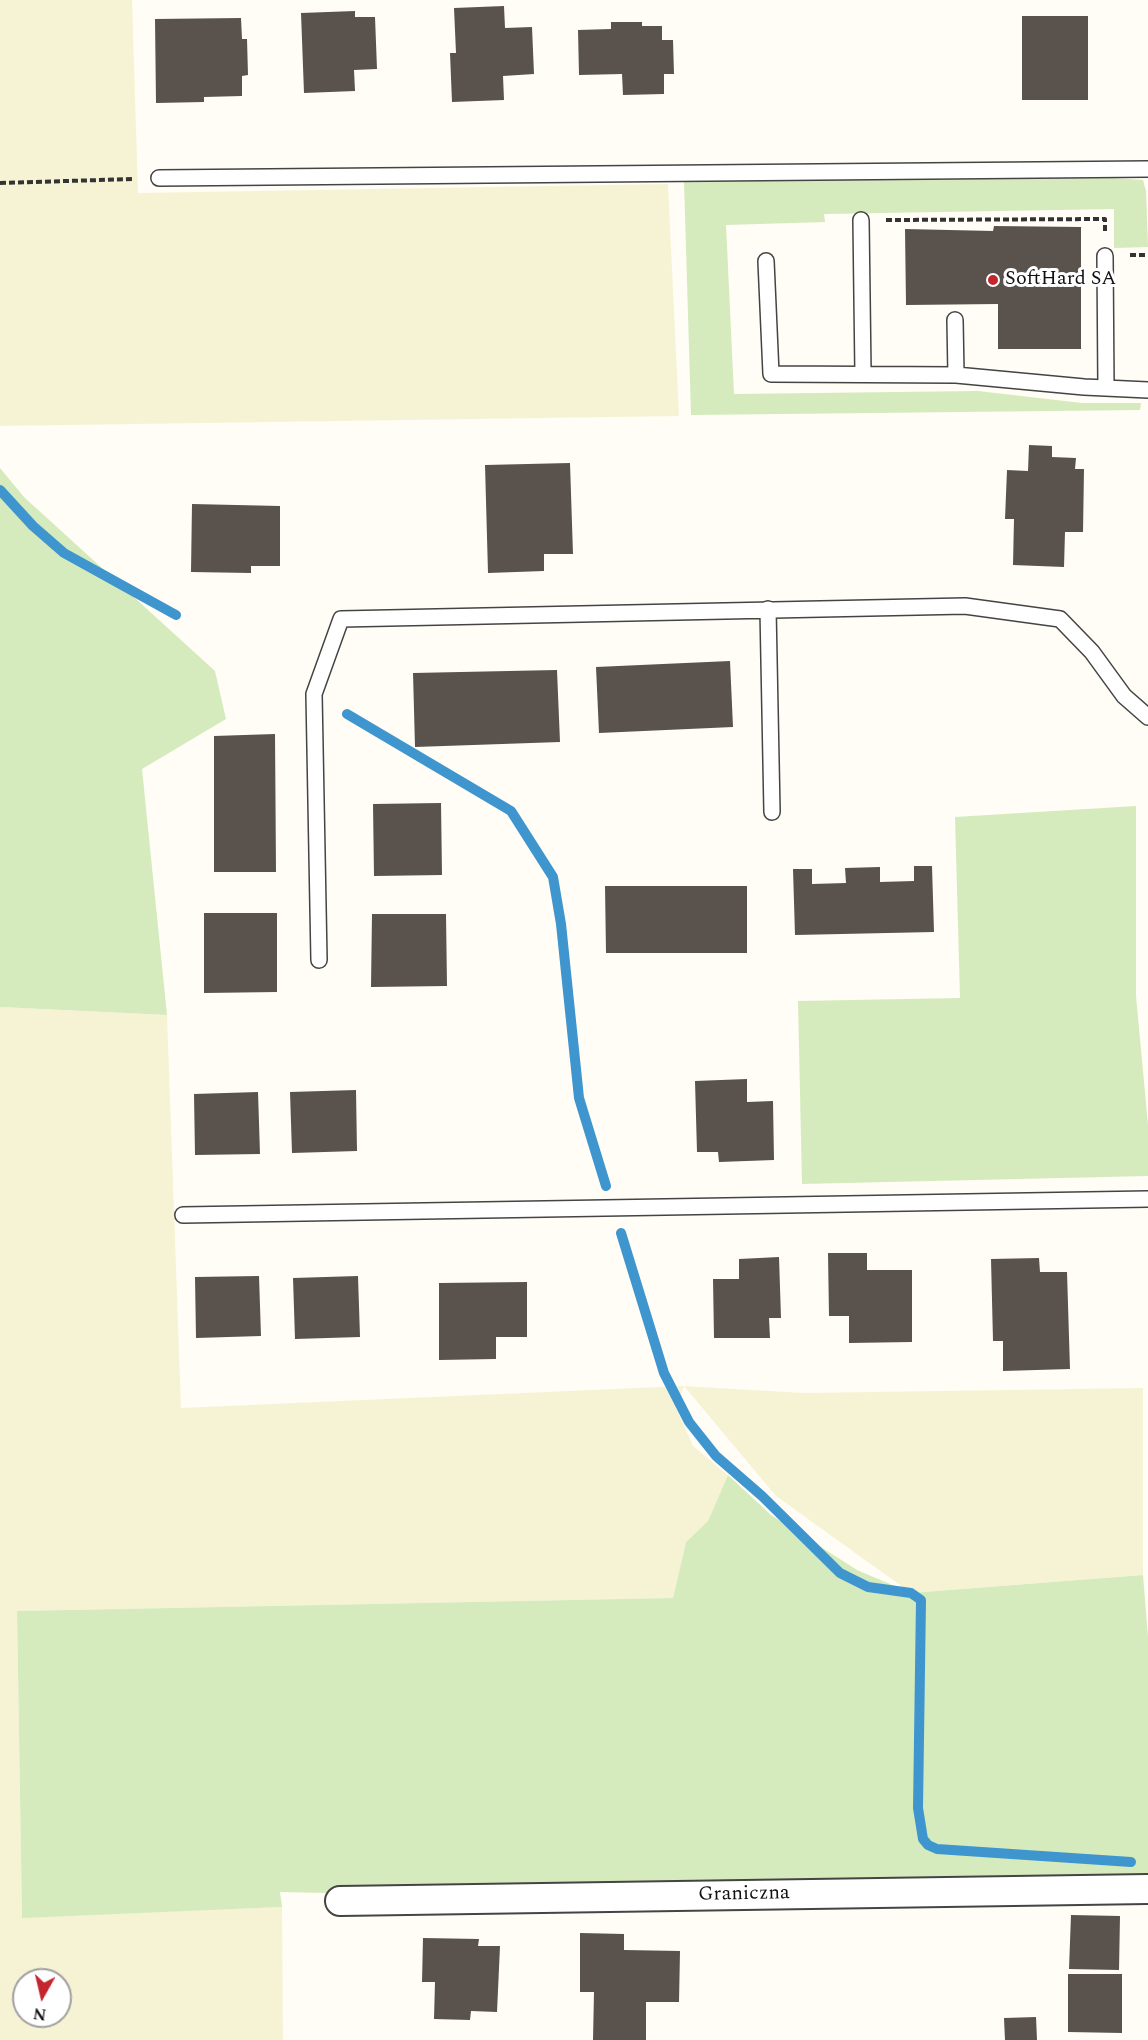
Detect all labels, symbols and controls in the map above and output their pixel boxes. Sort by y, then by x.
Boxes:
place label: SoftHard SA [1005,268,1116,292]
marker: SoftHard SA [986,273,1000,287]
street label: Graniczna [698,1882,790,1908]
north arrow [12,1968,72,2028]
text: N [32,2001,48,2027]

